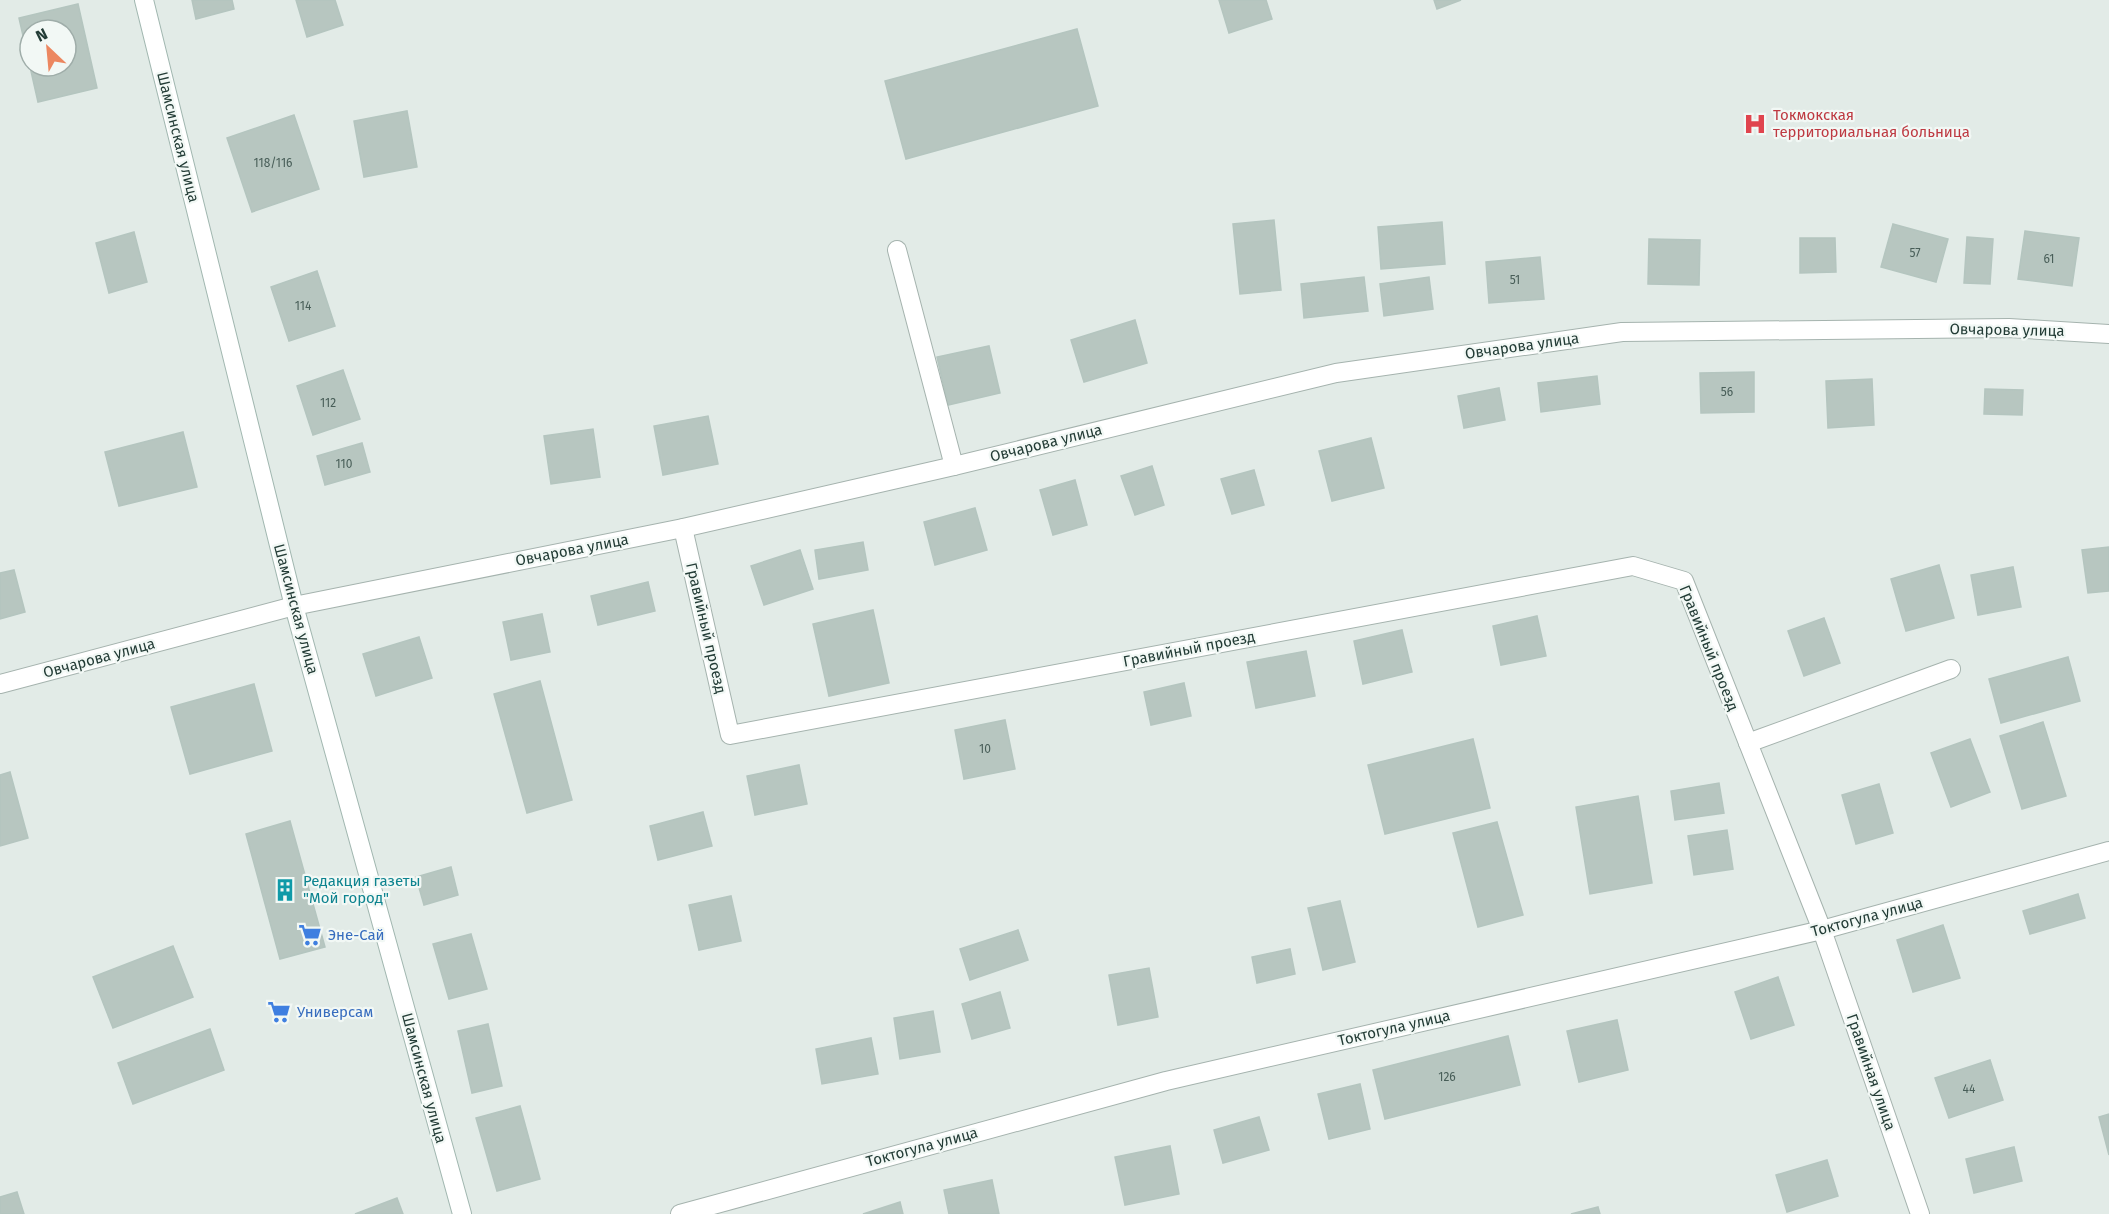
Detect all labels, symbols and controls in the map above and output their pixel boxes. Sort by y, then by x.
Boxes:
north arrow [18,18,78,78]
text: N [33,24,51,46]
street label: Шамсинская улица [153,70,203,204]
place label: Токмокская территориальная больница [1773,106,1970,141]
hospital icon: Токмокская территориальная больница [1742,111,1768,137]
house number: 118/116 [254,156,292,170]
house number: 57 [1909,246,1921,260]
house number: 61 [2043,252,2055,266]
house number: 51 [1510,273,1520,287]
house number: 114 [295,299,312,313]
street label: Овчарова улица [1949,320,2065,340]
street label: Овчарова улица [1464,329,1580,363]
house number: 56 [1721,385,1733,399]
house number: 112 [320,396,336,410]
street label: Овчарова улица [988,420,1104,466]
house number: 110 [336,457,353,471]
street label: Овчарова улица [514,530,630,570]
street label: Шамсинская улица [270,542,322,676]
street label: Гравийный проезд [682,561,730,695]
street label: Гравийный проезд [1676,583,1742,713]
street label: Гравийный проезд [1122,627,1256,671]
street label: Овчарова улица [41,634,157,682]
house number: 10 [979,742,991,756]
place label: Редакция газеты "Мой город" [303,872,421,907]
building icon: Редакция газеты "Мой город" [272,877,298,903]
street label: Токтогула улица [1809,893,1925,941]
supermarket icon: Эне-Сай [297,922,323,948]
place label: Эне-Сай [328,926,385,944]
supermarket icon: Универсам [266,999,292,1025]
place label: Универсам [297,1003,373,1021]
street label: Токтогула улица [1336,1006,1452,1050]
street label: Шамсинская улица [398,1011,450,1145]
street label: Гравийная улица [1843,1011,1899,1133]
house number: 126 [1438,1070,1456,1084]
house number: 44 [1963,1082,1976,1096]
street label: Токтогула улица [864,1123,980,1171]

